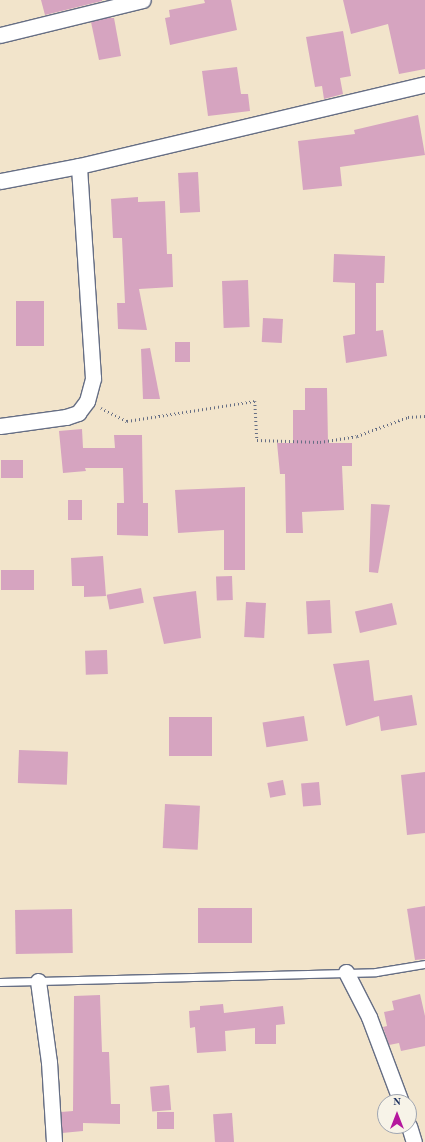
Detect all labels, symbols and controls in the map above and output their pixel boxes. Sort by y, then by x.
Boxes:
north arrow [377,1094,417,1134]
text: N [393,1097,401,1108]

